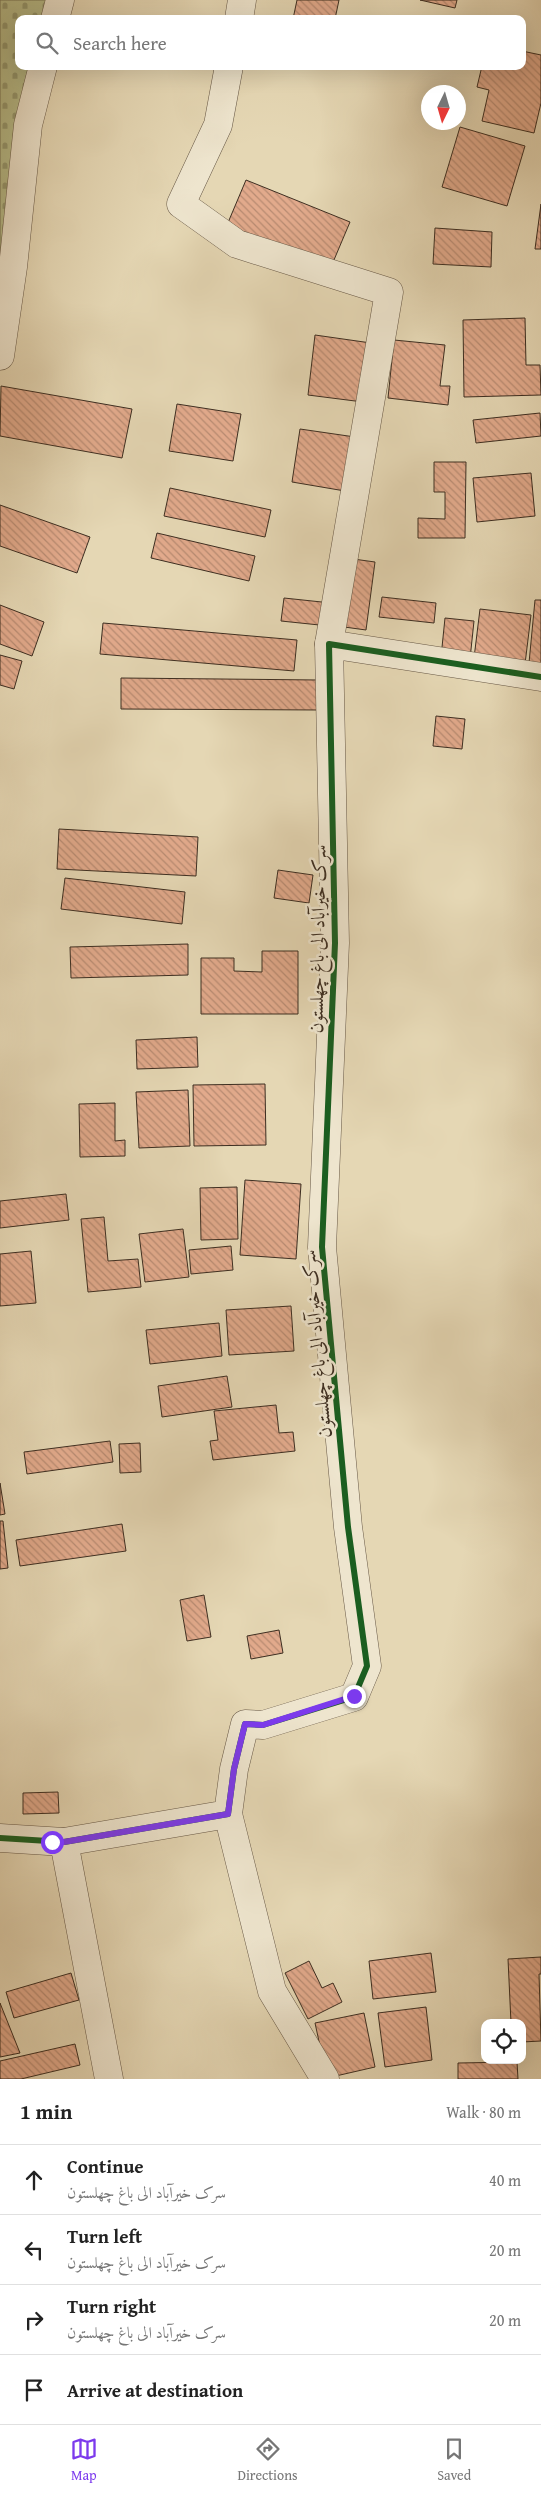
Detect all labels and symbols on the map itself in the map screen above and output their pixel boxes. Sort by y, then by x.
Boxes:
north arrow [421,85,466,130]
street label: سرک خیرآباد الی باغ چهلستون [301,844,335,1034]
street label: سرک خیرآباد الی باغ چهلستون [294,1249,340,1439]
route end [343,1685,366,1708]
route start [41,1831,64,1854]

